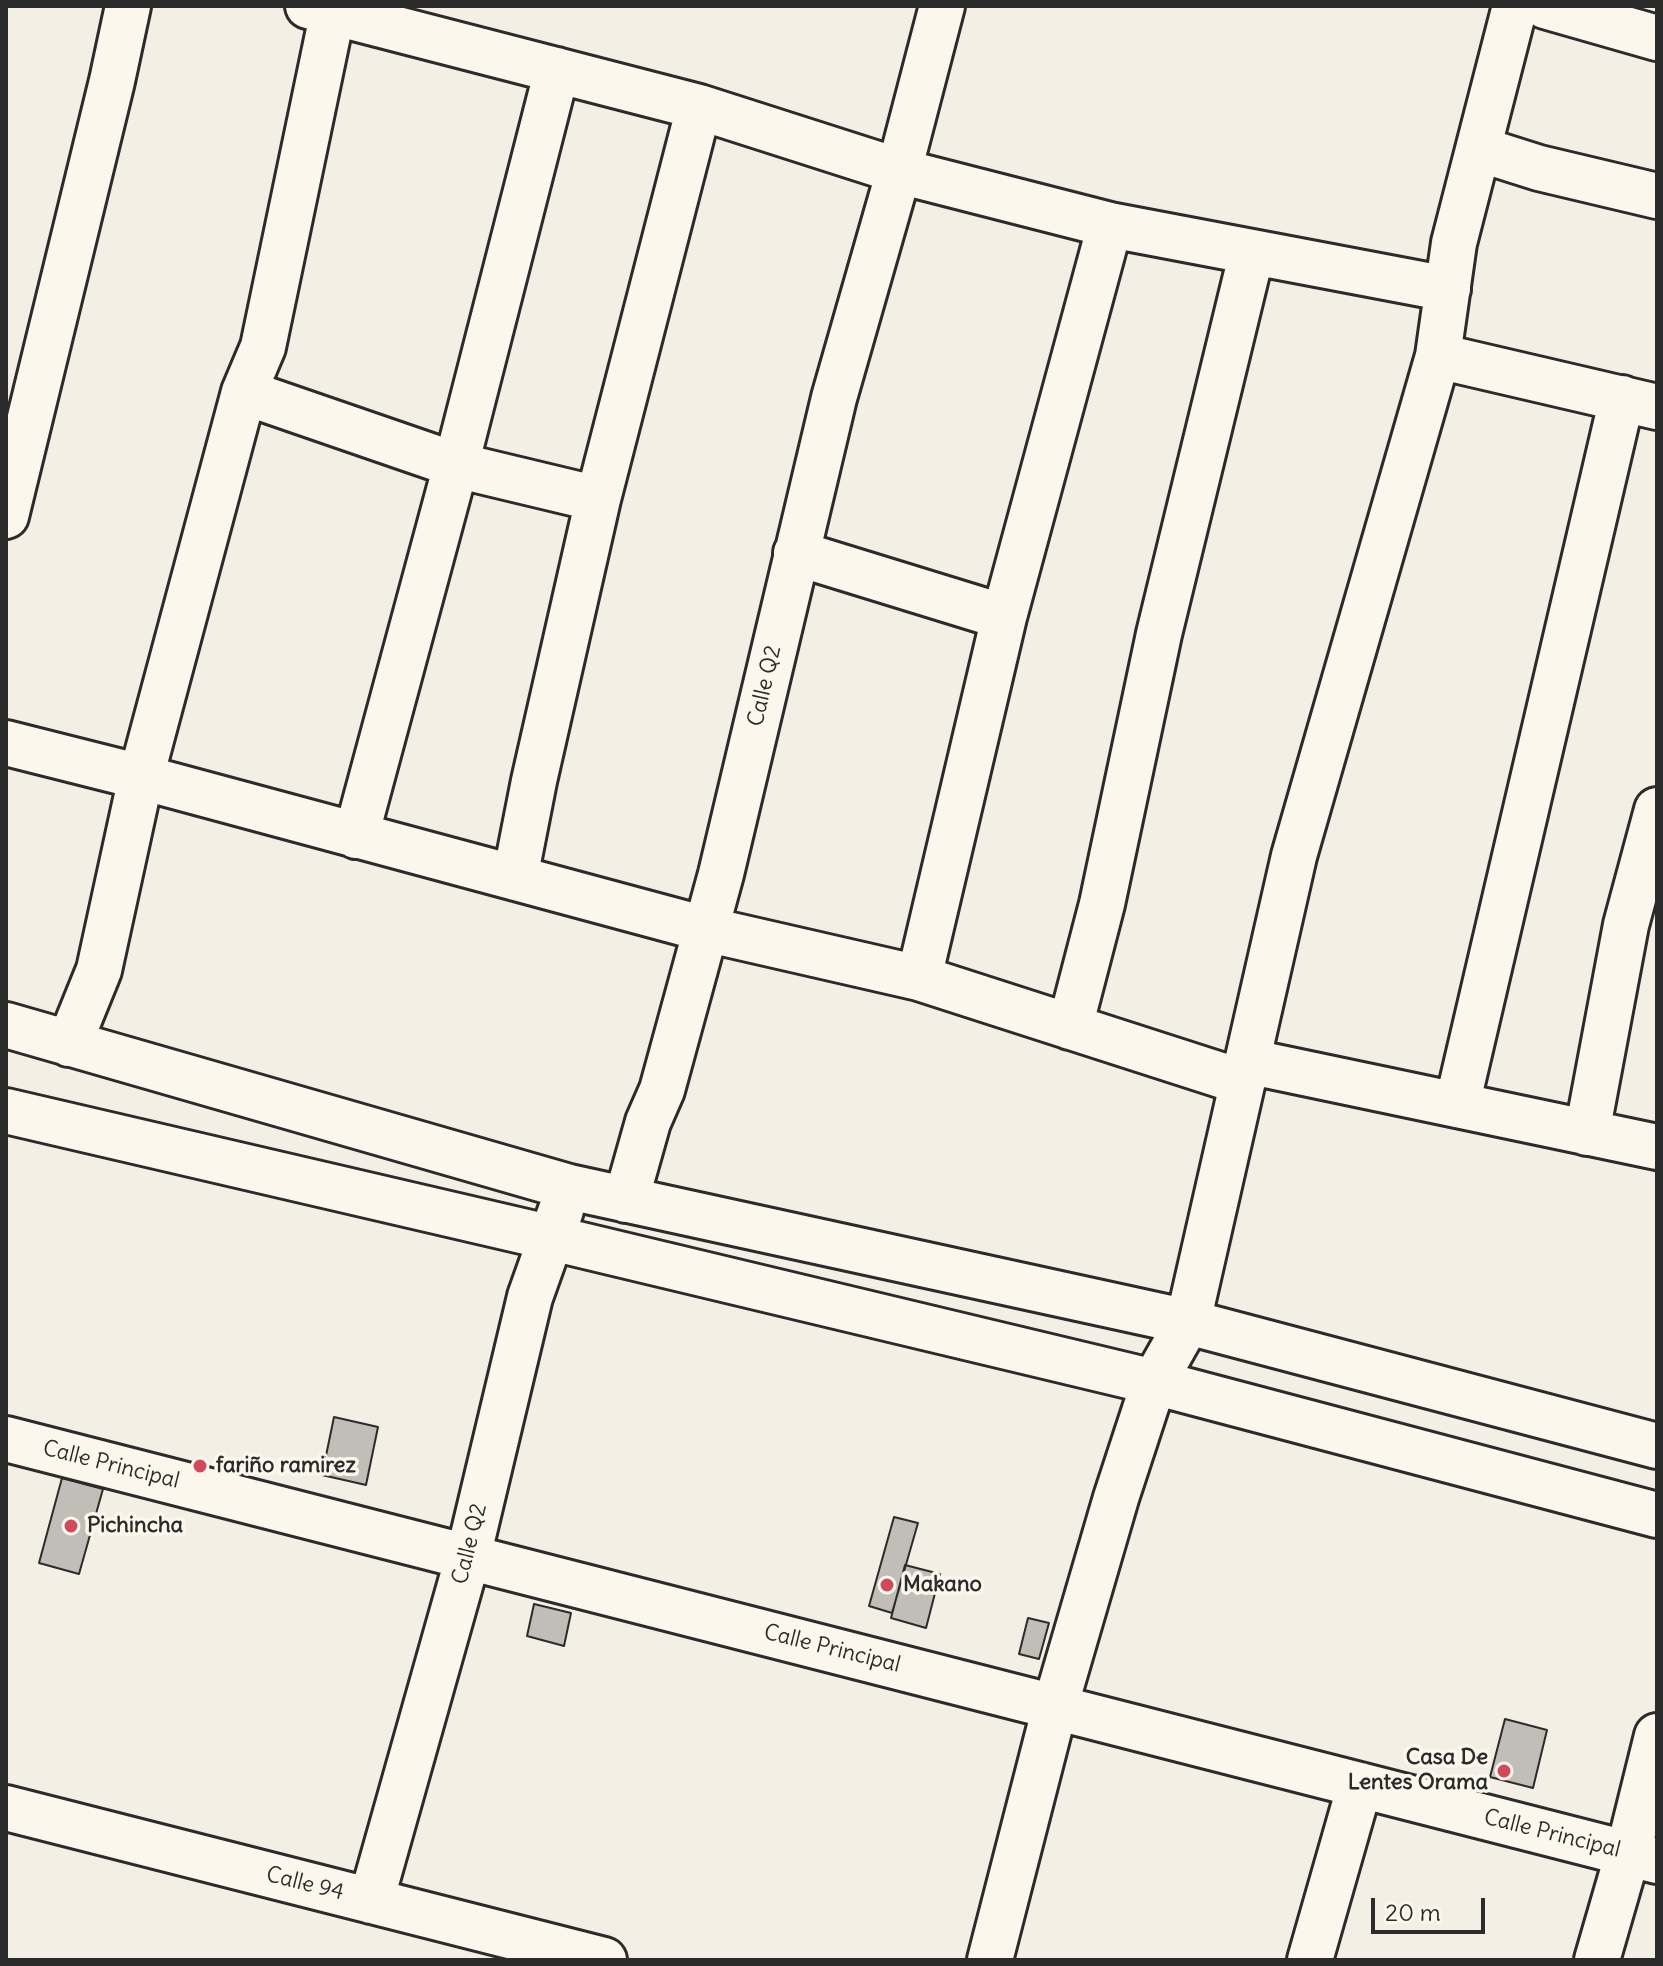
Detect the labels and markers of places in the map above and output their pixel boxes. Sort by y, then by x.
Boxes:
place label: fariño ramirez [216,1453,356,1479]
marker: fariño ramirez [191,1457,209,1475]
place label: Pichincha [87,1513,183,1539]
marker: Pichincha [62,1517,80,1535]
place label: Makano [903,1572,982,1598]
marker: Makano [878,1576,896,1594]
place label: Casa De Lentes Orama [1348,1745,1488,1796]
marker: Casa De Lentes Orama [1495,1762,1513,1780]

